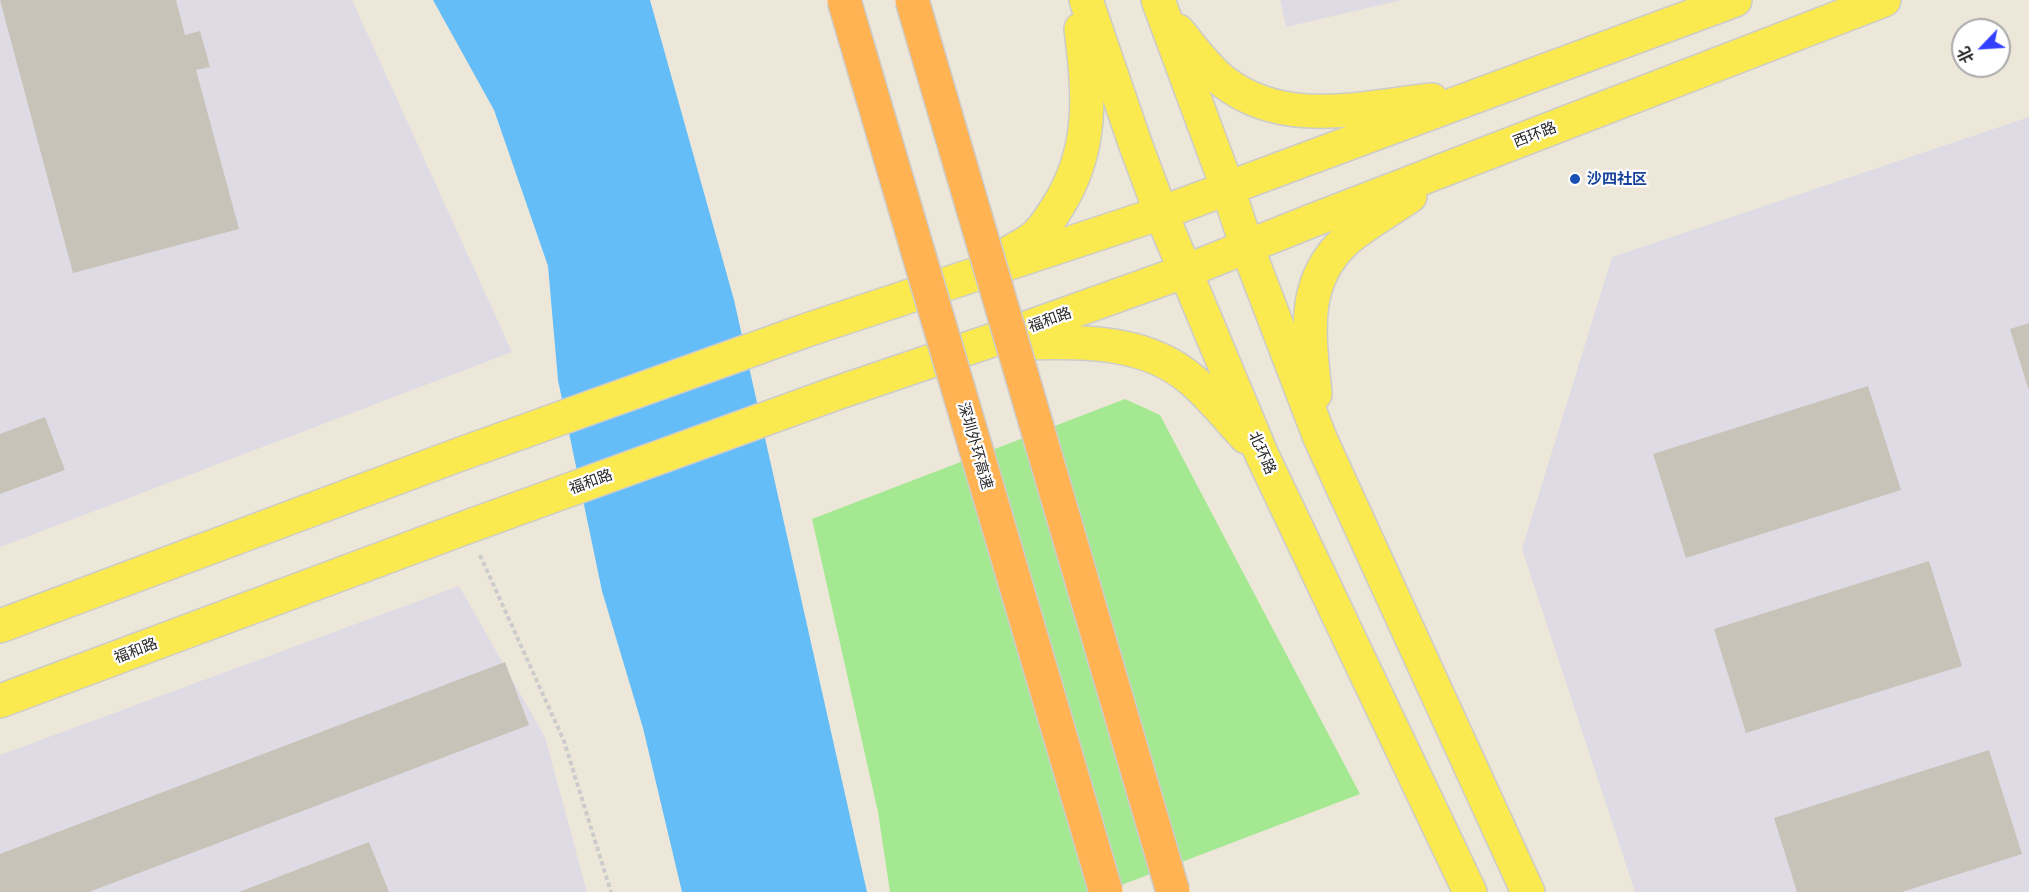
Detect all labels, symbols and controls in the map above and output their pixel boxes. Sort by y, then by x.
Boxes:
north arrow [1951,18,2011,78]
text: 北 [1954,44,1978,66]
street label: 西环路 [1511,119,1559,151]
place label: 沙四社区 [1587,170,1647,188]
marker: 沙四社区 [1568,172,1582,186]
street label: 福和路 [1026,304,1074,336]
street label: 深圳外环高速 [954,400,996,492]
street label: 北环路 [1245,429,1279,477]
street label: 福和路 [567,466,615,498]
street label: 福和路 [112,635,160,667]

